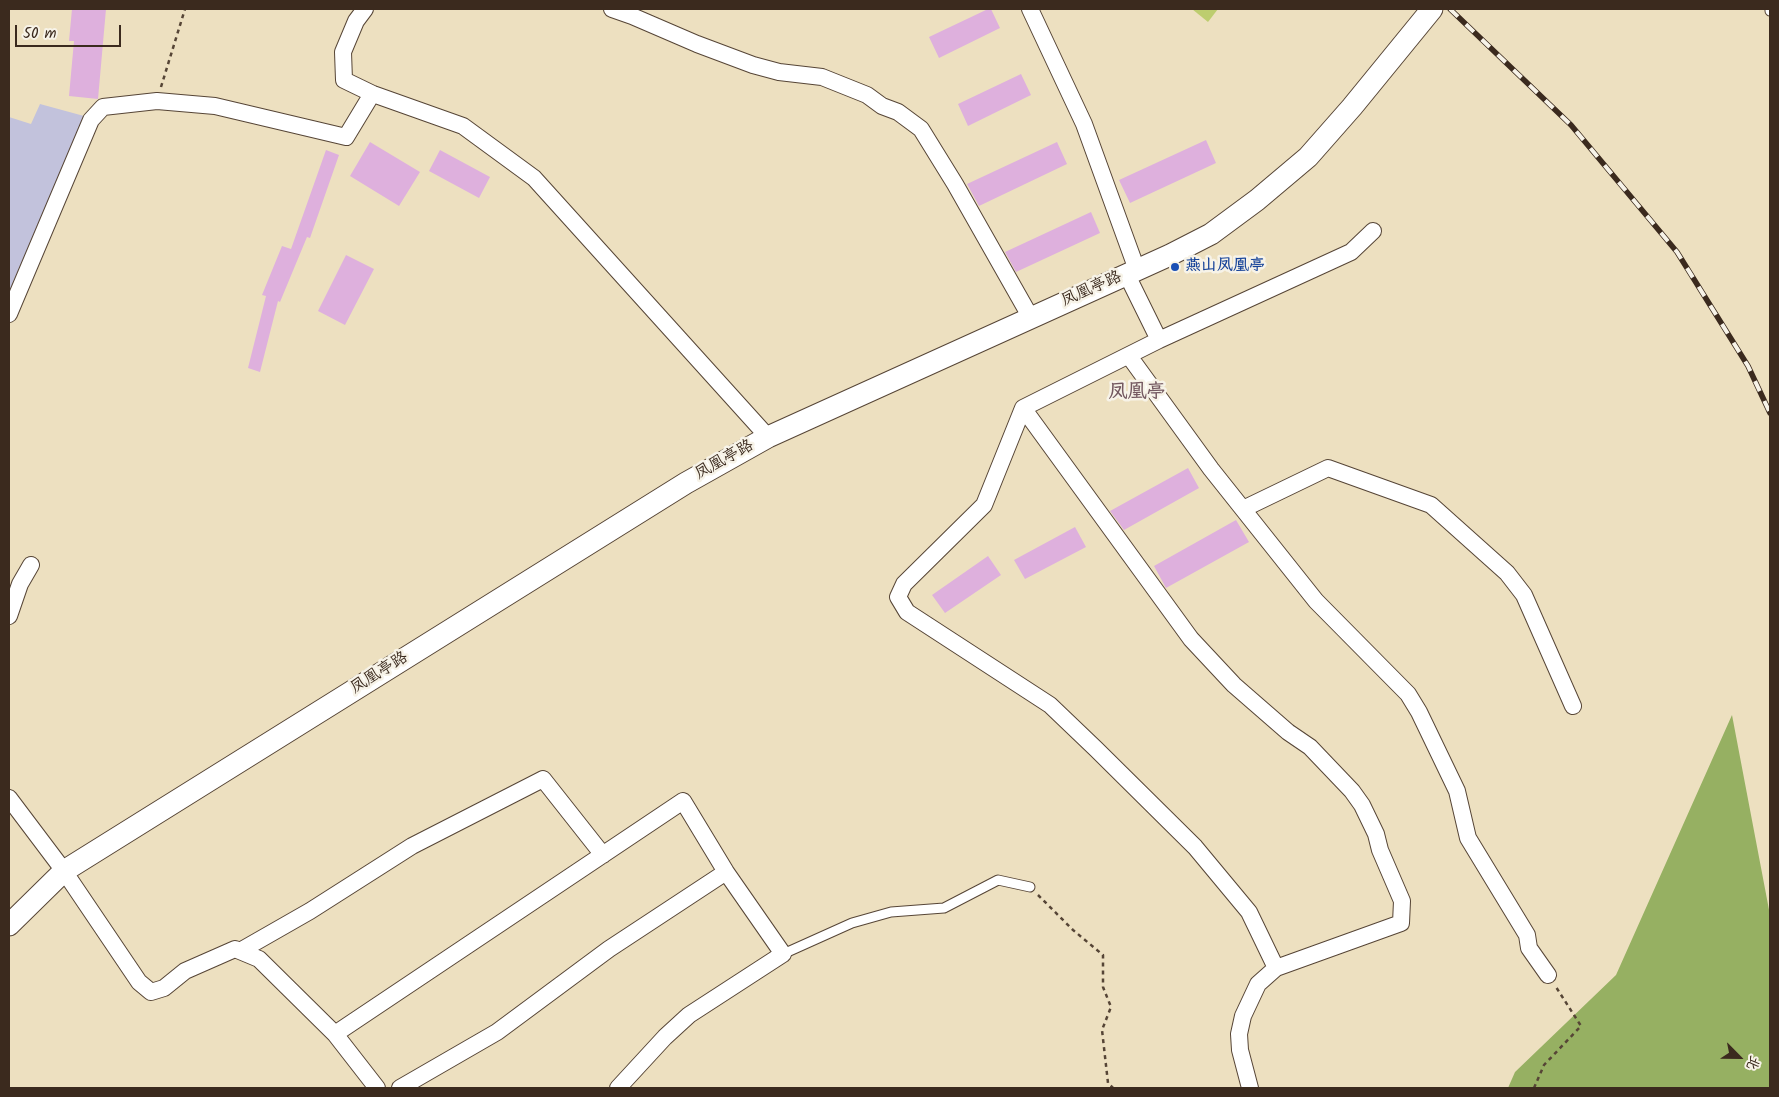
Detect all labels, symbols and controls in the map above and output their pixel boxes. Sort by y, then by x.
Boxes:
scale bar [18,15,124,47]
text: 50 m [23,22,57,46]
place label: 燕山凤凰亭 [1185,257,1265,277]
marker: 燕山凤凰亭 [1169,261,1181,273]
street label: 凤凰亭路 [1059,268,1125,312]
district label: 凤凰亭 [1109,383,1165,405]
street label: 凤凰亭路 [692,437,758,485]
street label: 凤凰亭路 [348,649,412,699]
north arrow [1714,1032,1764,1082]
text: 北 [1740,1052,1766,1074]

